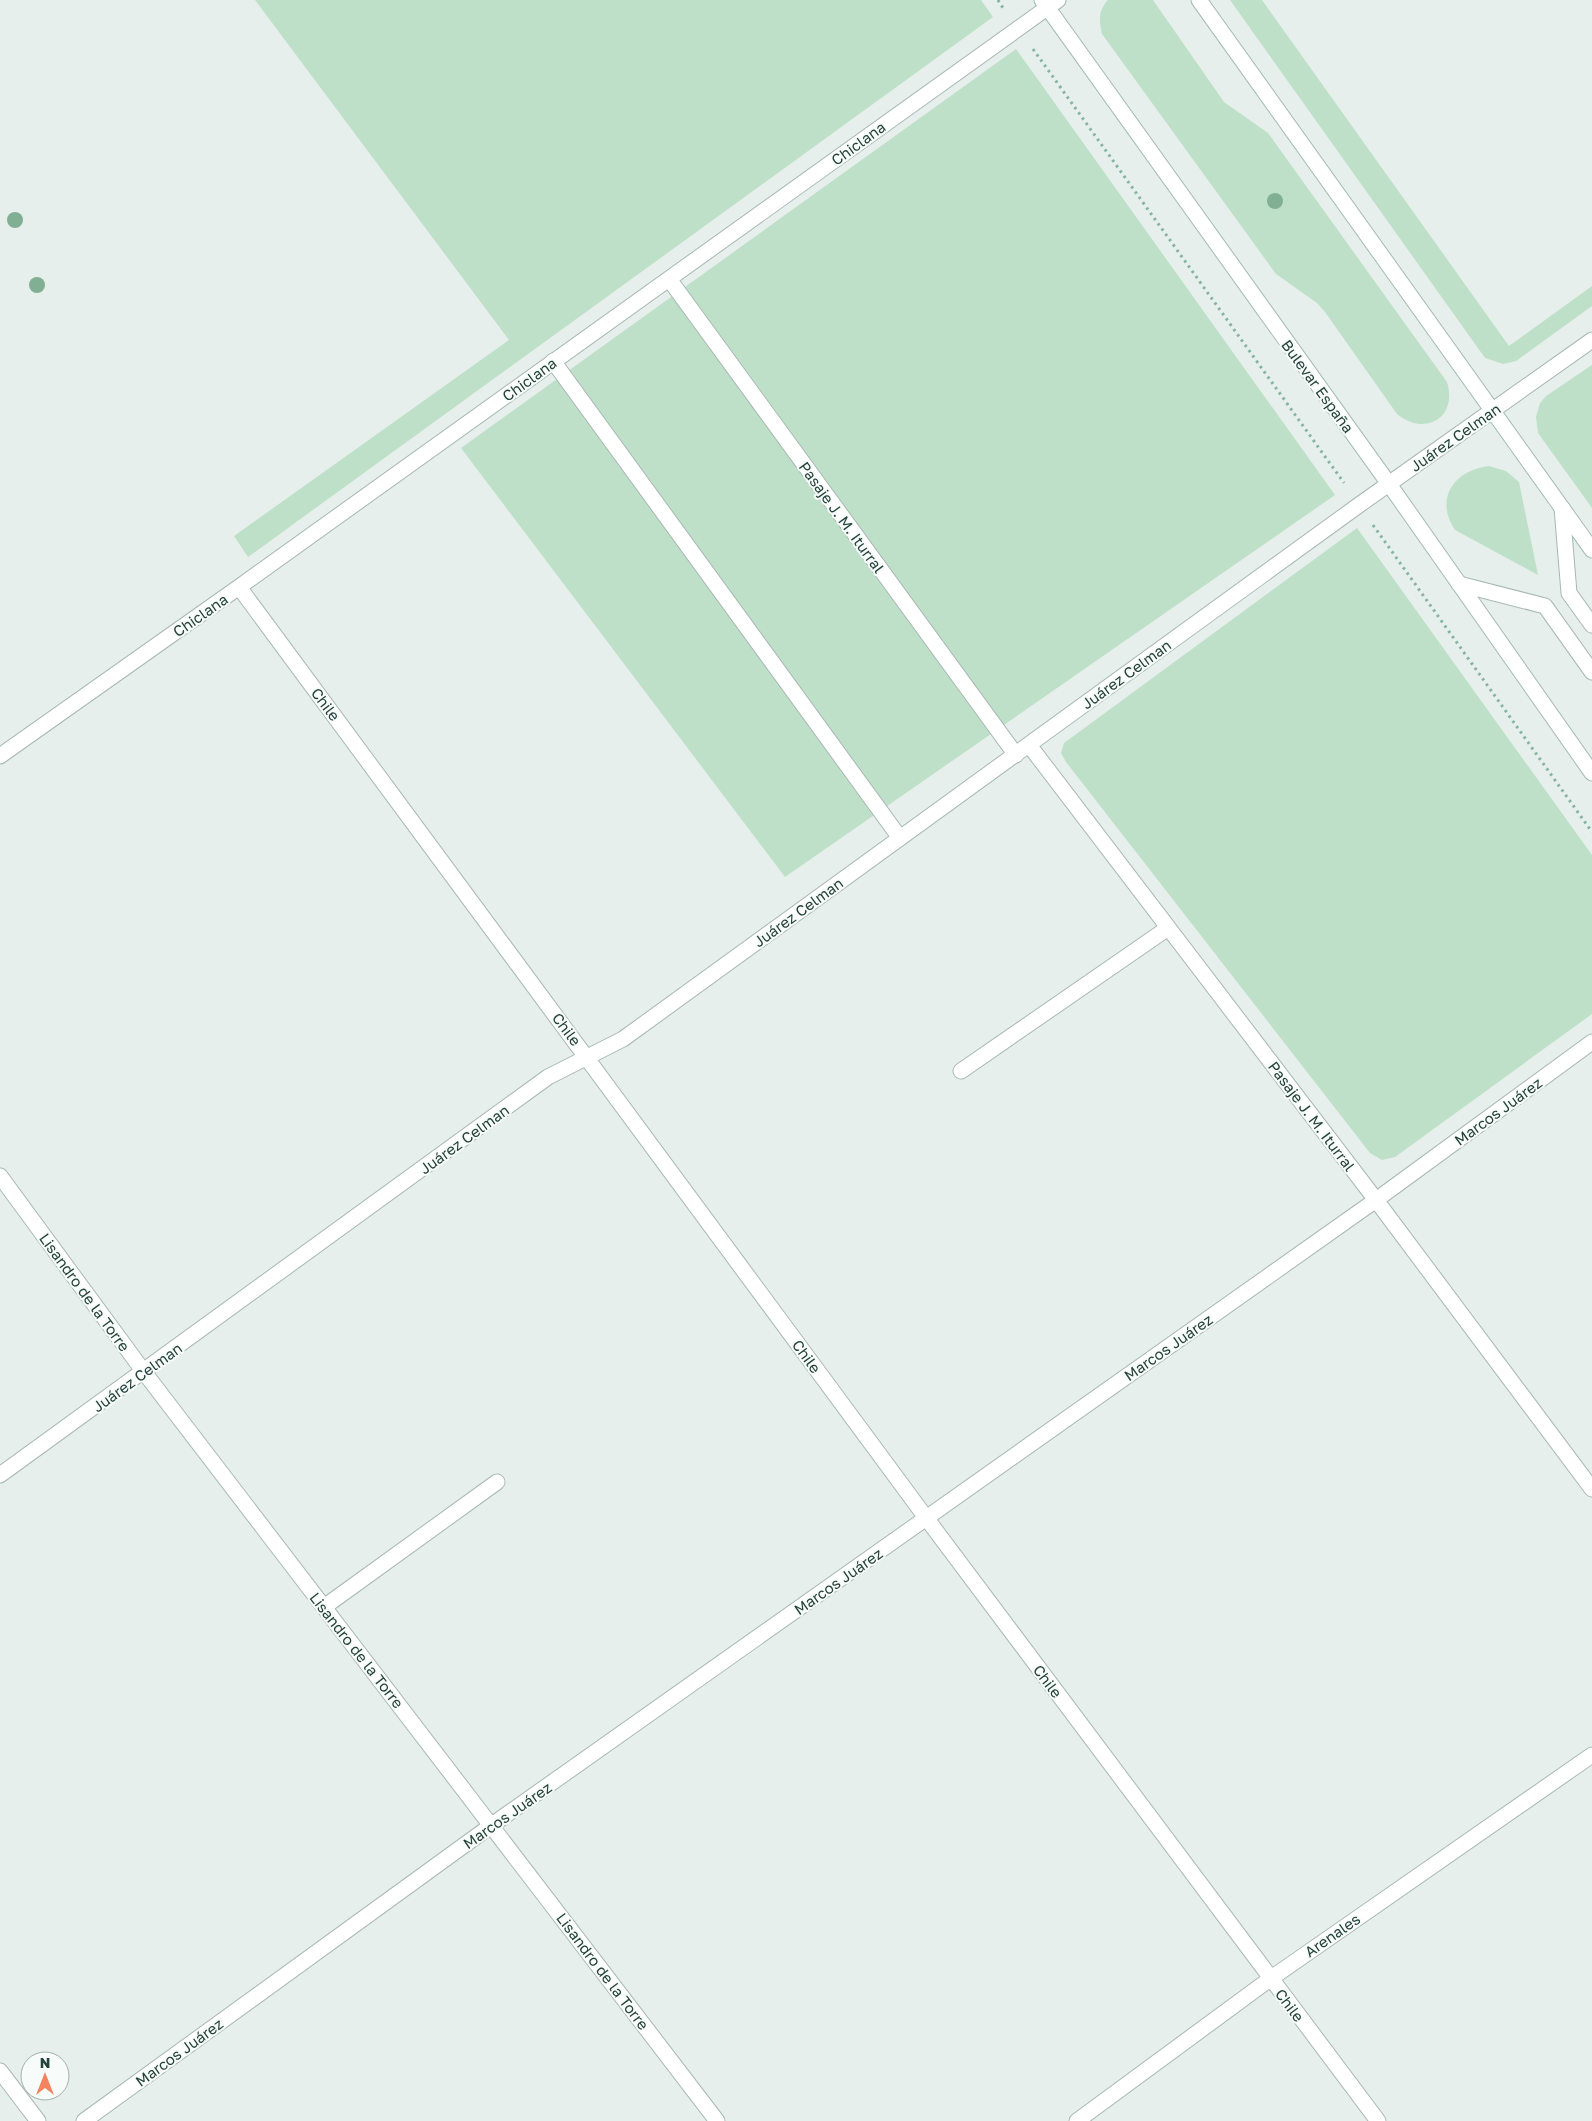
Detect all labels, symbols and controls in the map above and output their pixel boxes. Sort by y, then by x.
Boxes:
street label: Chiclana [827,117,889,169]
street label: Bulevar España [1278,336,1358,436]
street label: Chiclana [498,353,560,405]
street label: Juárez Celman [1406,399,1504,475]
street label: Pasaje J. M. Iturral [796,458,888,576]
street label: Chiclana [169,590,231,640]
street label: Juárez Celman [1078,635,1174,713]
street label: Chile [308,684,344,724]
street label: Juárez Celman [750,873,846,951]
street label: Chile [549,1009,585,1049]
street label: Pasaje J. M. Iturral [1265,1057,1359,1175]
street label: Marcos Juárez [1451,1073,1546,1149]
street label: Juárez Celman [416,1100,512,1178]
street label: Lisandro de la Torre [36,1229,134,1355]
street label: Marcos Juárez [1120,1310,1216,1384]
street label: Chile [789,1336,825,1376]
street label: Juárez Celman [89,1338,185,1416]
street label: Marcos Juárez [790,1544,886,1618]
street label: Lisandro de la Torre [306,1589,408,1712]
street label: Chile [1030,1661,1066,1701]
street label: Marcos Juárez [459,1778,555,1852]
street label: Lisandro de la Torre [553,1909,653,2033]
street label: Arenales [1301,1909,1363,1961]
street label: Chile [1272,1985,1308,2025]
street label: Marcos Juárez [132,2014,227,2090]
north arrow [20,2051,70,2101]
text: N [40,2054,50,2071]

